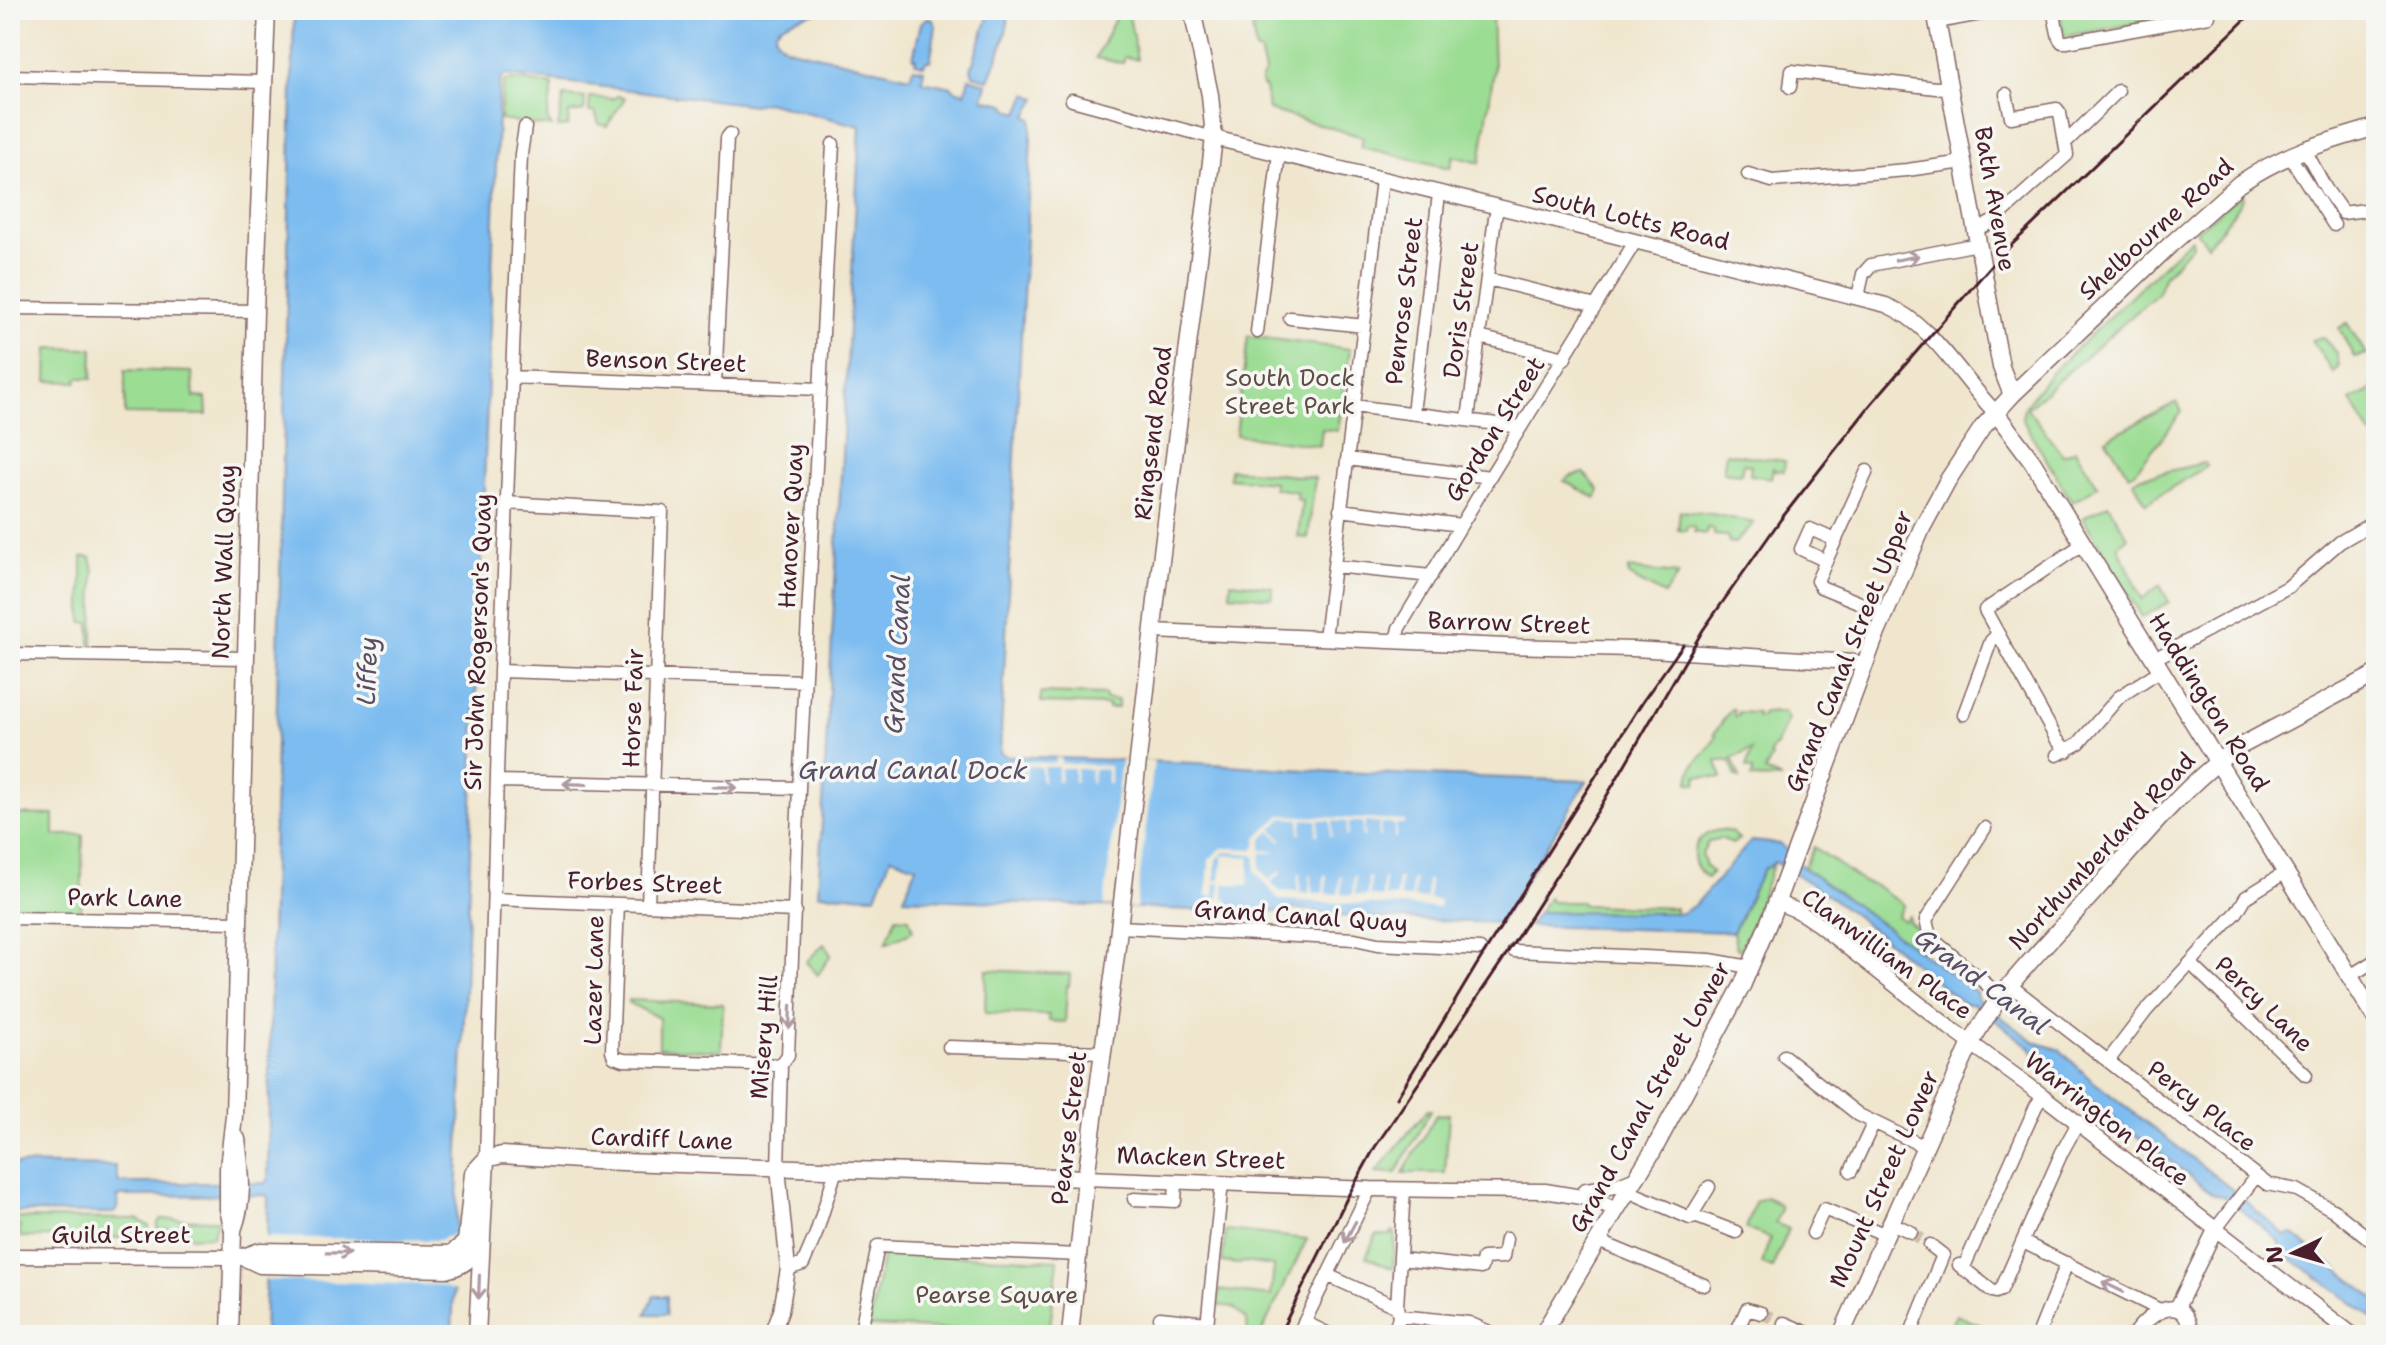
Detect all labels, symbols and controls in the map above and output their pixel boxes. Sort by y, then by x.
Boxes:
street label: Bath Avenue [1967,124,2023,274]
street label: Shelbourne Road [2072,151,2240,307]
street label: South Lotts Road [1529,178,1733,258]
street label: Penrose Street [1378,215,1430,387]
street label: Doris Street [1436,240,1486,380]
one-way arrow [1894,250,1919,265]
street label: Benson Street [585,342,747,380]
street label: Ringsend Road [1126,344,1180,522]
street label: Gordon Street [1438,350,1552,508]
park label: South Dock Street Park [1225,362,1355,422]
street label: Hanover Quay [771,443,811,609]
street label: North Wall Quay [205,464,243,660]
street label: Sir John Rogerson's Quay [457,493,499,791]
street label: Grand Canal Street Upper [1778,505,1920,797]
water label: Grand Canal [875,573,918,735]
street label: Barrow Street [1427,604,1591,642]
street label: Haddington Road [2141,607,2277,797]
water label: Liffey [348,636,385,706]
street label: Horse Fair [615,647,651,769]
street label: Northumberland Road [2002,745,2202,957]
water label: Grand Canal Dock [798,752,1028,787]
one-way arrow [562,776,589,791]
one-way arrow [711,779,738,795]
street label: Forbes Street [567,864,723,902]
street label: Park Lane [67,881,183,915]
street label: Clanwilliam Place [1795,881,1979,1027]
street label: Grand Canal Quay [1193,893,1409,939]
street label: Lazer Lane [577,915,611,1045]
water label: Grand Canal [1908,919,2057,1043]
street label: Percy Lane [2208,949,2320,1059]
street label: Grand Canal Street Lower [1562,956,1738,1238]
street label: Misery Hill [743,973,785,1101]
one-way arrow [782,1003,797,1030]
street label: Warrington Place [2018,1044,2196,1194]
street label: Pearse Street [1044,1049,1094,1207]
street label: Percy Place [2141,1053,2263,1159]
street label: Mount Street Lower [1822,1065,1946,1293]
street label: Cardiff Lane [590,1121,734,1157]
street label: Macken Street [1116,1139,1286,1177]
north arrow [2254,1213,2334,1293]
street label: Guild Street [51,1219,191,1251]
one-way arrow [1341,1220,1357,1244]
one-way arrow [324,1245,351,1261]
text: N [2259,1245,2290,1265]
one-way arrow [472,1273,487,1300]
park label: Pearse Square [915,1279,1079,1311]
one-way arrow [2102,1279,2126,1294]

